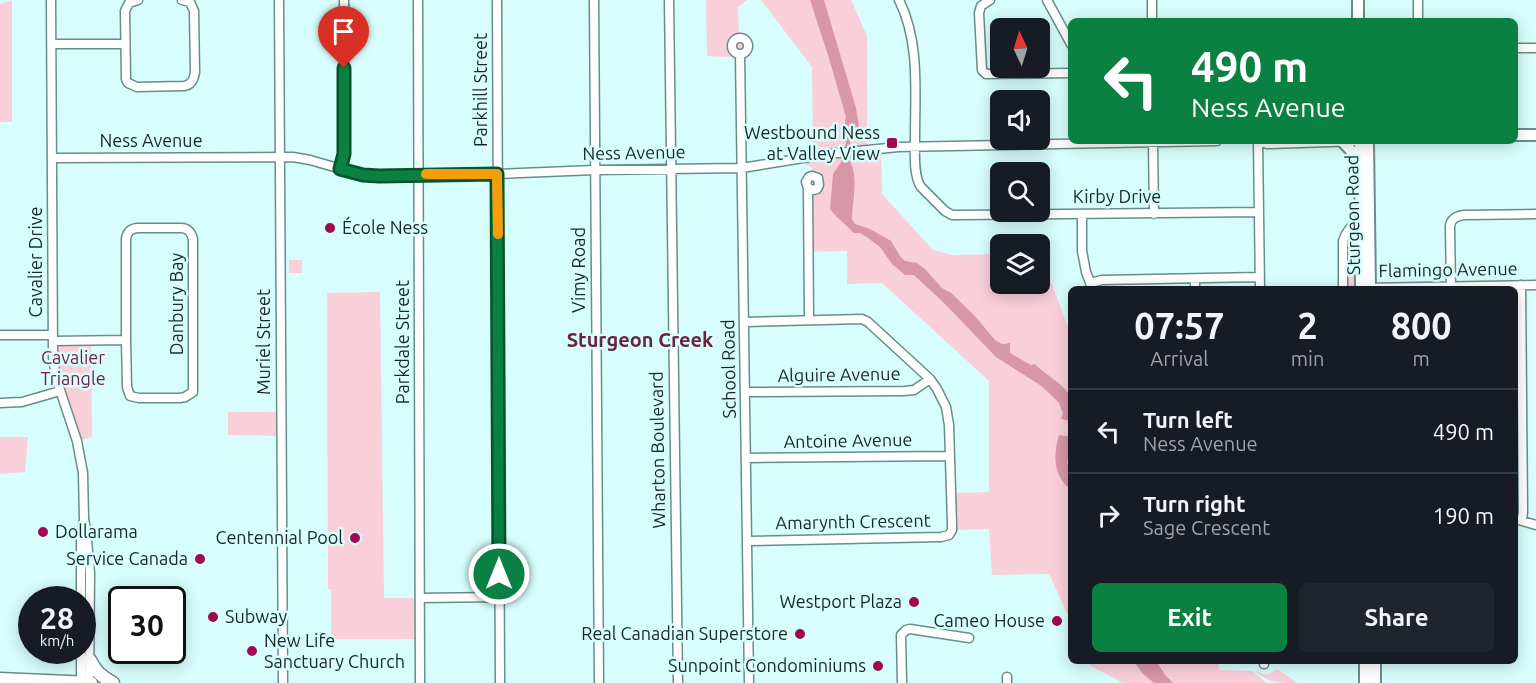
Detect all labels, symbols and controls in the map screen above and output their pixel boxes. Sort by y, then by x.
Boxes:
pin [318,6,369,68]
icon: arrive [327,15,360,48]
north arrow [990,18,1050,78]
map controls [990,18,1050,294]
street label: Parkhill Street [470,33,490,147]
icon: left [1092,42,1170,120]
text: 490 m [1191,43,1308,90]
button: sound [990,90,1050,150]
text: Ness Avenue [1191,92,1346,122]
place label: Westbound Ness at Valley View [744,122,880,163]
street label: Ness Avenue [99,130,203,150]
marker: Westbound Ness at Valley View [885,136,899,150]
street label: Ness Avenue [582,141,686,163]
street label: Sturgeon Road [1341,155,1363,275]
button: search [990,162,1050,222]
street label: Kirby Drive [1073,186,1161,206]
street label: Cavalier Drive [25,207,45,317]
place label: École Ness [342,216,428,237]
marker: École Ness [323,221,337,235]
street label: Vimy Road [568,227,588,313]
button: layers [990,234,1050,294]
street label: Danbury Bay [166,252,186,355]
street label: Flamingo Avenue [1378,258,1518,280]
street label: Parkdale Street [392,280,412,404]
street label: Muriel Street [253,289,273,395]
text: 07:57 [1134,305,1224,346]
text: 2 [1297,305,1318,346]
text: 800 [1391,305,1452,346]
street label: School Road [717,319,739,419]
district label: Sturgeon Creek [567,328,713,351]
park label: Cavalier Triangle [40,347,106,388]
text: Arrival [1150,347,1209,370]
text: min [1291,347,1324,370]
text: m [1413,347,1430,370]
street label: Alguire Avenue [777,363,901,385]
street label: Wharton Boulevard [646,371,668,529]
text: Turn left [1143,407,1233,432]
icon: left [1092,415,1125,448]
text: 490 m [1433,419,1494,444]
street label: Antoine Avenue [783,429,913,451]
text: Ness Avenue [1143,432,1258,455]
text: Turn right [1143,491,1245,516]
icon: right [1092,499,1125,532]
text: 190 m [1433,503,1494,528]
street label: Amarynth Crescent [775,510,931,532]
text: Sage Crescent [1143,516,1270,539]
place label: Dollarama [55,521,138,541]
marker: Dollarama [36,525,50,539]
place label: Centennial Pool [215,527,343,547]
marker: Centennial Pool [348,531,362,545]
position arrow [467,542,531,606]
place label: Service Canada [66,548,188,568]
marker: Service Canada [193,552,207,566]
button: Exit [1092,583,1287,652]
button: Share [1299,583,1494,652]
speed limit sign: 30 [108,586,186,664]
place label: Westport Plaza [779,591,902,611]
marker: Westport Plaza [907,595,921,609]
text: 28 [40,601,74,635]
place label: Subway [225,606,287,626]
marker: Subway [206,610,220,624]
place label: Cameo House [933,610,1045,630]
marker: Cameo House [1050,614,1064,628]
place label: Real Canadian Superstore [581,623,788,643]
marker: Real Canadian Superstore [793,627,807,641]
place label: New Life Sanctuary Church [264,630,405,671]
text: km/h [40,632,74,649]
marker: New Life Sanctuary Church [245,644,259,658]
place label: Sunpoint Condominiums [668,655,866,675]
marker: Sunpoint Condominiums [871,659,885,673]

